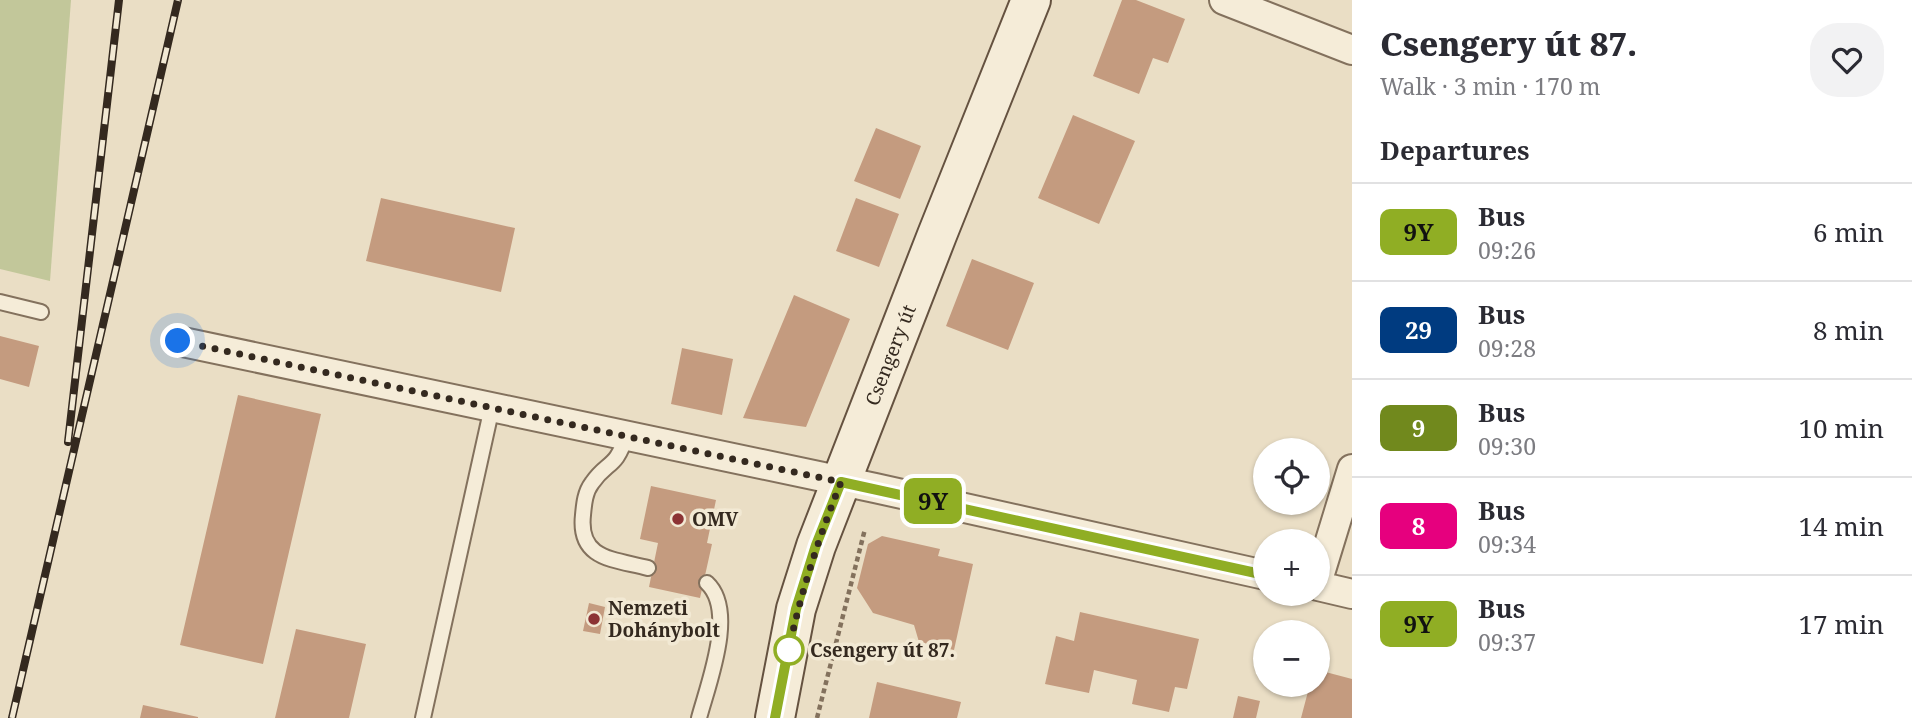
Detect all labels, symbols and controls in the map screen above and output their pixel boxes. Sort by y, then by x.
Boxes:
text: Csengery út 87. [1380,21,1637,66]
button: heart [1810,23,1884,97]
text: Walk · 3 min · 170 m [1380,70,1600,102]
text: Departures [1380,132,1530,168]
text: Bus [1478,198,1525,234]
text: 6 min [1813,214,1884,250]
text: 9Y [1403,215,1434,248]
text: 09:26 [1478,234,1536,266]
text: Bus [1478,296,1525,332]
street label: Csengery út [859,300,922,409]
text: 8 min [1813,312,1884,348]
text: 29 [1405,313,1432,346]
your location [160,323,195,358]
text: 09:28 [1478,332,1536,364]
text: Bus [1478,394,1525,430]
text: 10 min [1799,410,1884,446]
text: 9 [1412,411,1425,444]
text: 09:30 [1478,430,1536,462]
map controls [1253,438,1330,697]
button: locate [1253,438,1330,515]
line badge: 9Y [902,478,964,524]
text: 9Y [918,484,948,517]
text: Bus [1478,492,1525,528]
place label: OMV [692,506,739,532]
text: 14 min [1799,508,1884,544]
text: 8 [1412,509,1425,542]
marker: OMV [670,511,686,527]
text: 09:34 [1478,528,1536,560]
button: + [1253,529,1330,606]
text: Bus [1478,590,1525,626]
place label: Nemzeti Dohánybolt [608,595,720,643]
text: 17 min [1799,606,1884,642]
text: 9Y [1403,607,1434,640]
marker: Nemzeti Dohánybolt [586,611,602,627]
button: − [1253,620,1330,697]
text: 09:37 [1478,626,1536,658]
marker: Csengery út 87. [774,635,804,665]
place label: Csengery út 87. [810,637,955,663]

